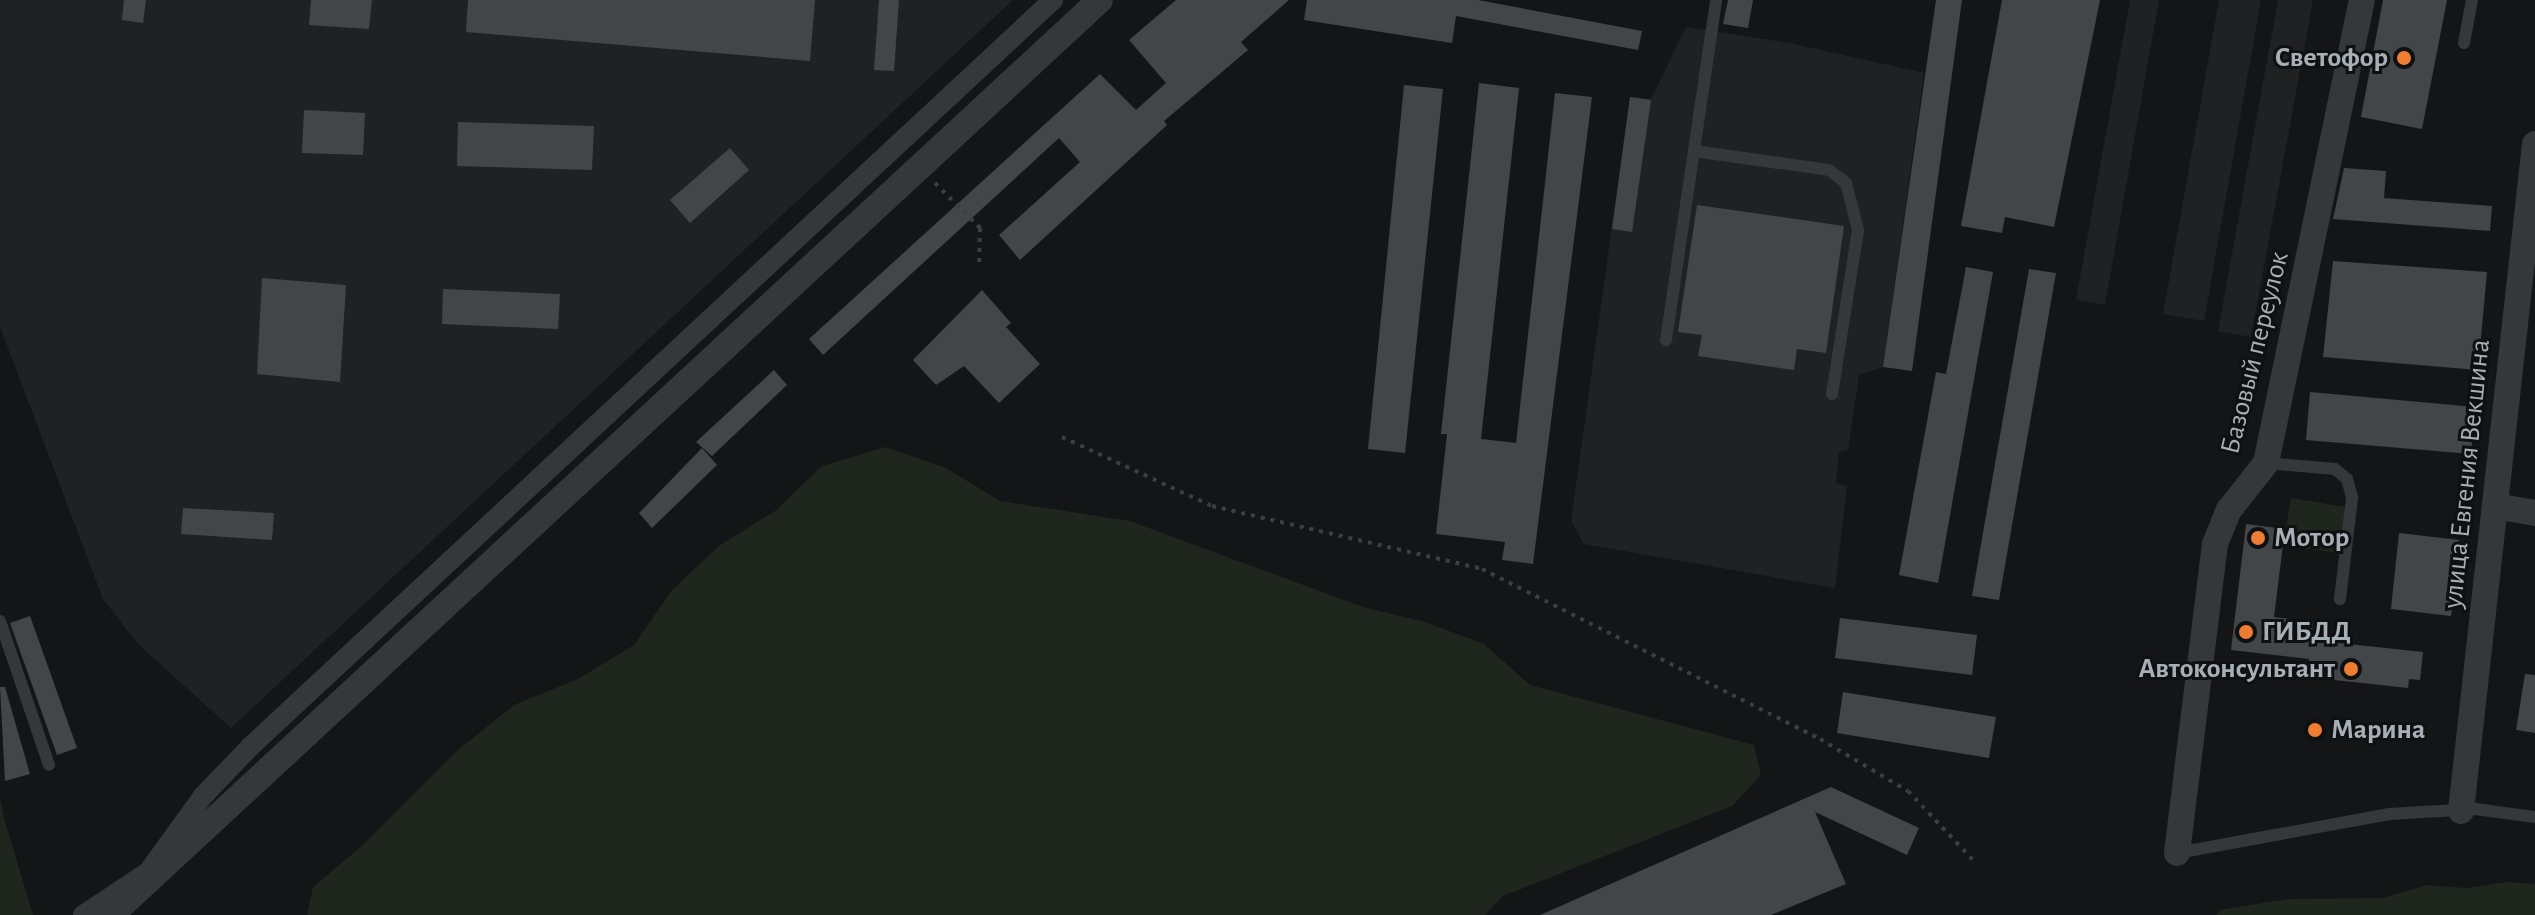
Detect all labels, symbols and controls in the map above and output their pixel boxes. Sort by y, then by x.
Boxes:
place label: Светофор [2275,41,2388,75]
marker: Светофор [2395,49,2413,67]
street label: Базовый переулок [2214,248,2296,458]
street label: улица Евгения Векшина [2436,338,2498,610]
place label: Мотор [2274,521,2349,555]
marker: Мотор [2249,529,2267,547]
place label: ГИБДД [2262,615,2351,649]
marker: ГИБДД [2237,623,2255,641]
place label: Автоконсультант [2138,652,2335,686]
marker: Автоконсультант [2342,660,2360,678]
place label: Марина [2331,713,2425,747]
marker: Марина [2306,721,2324,739]

